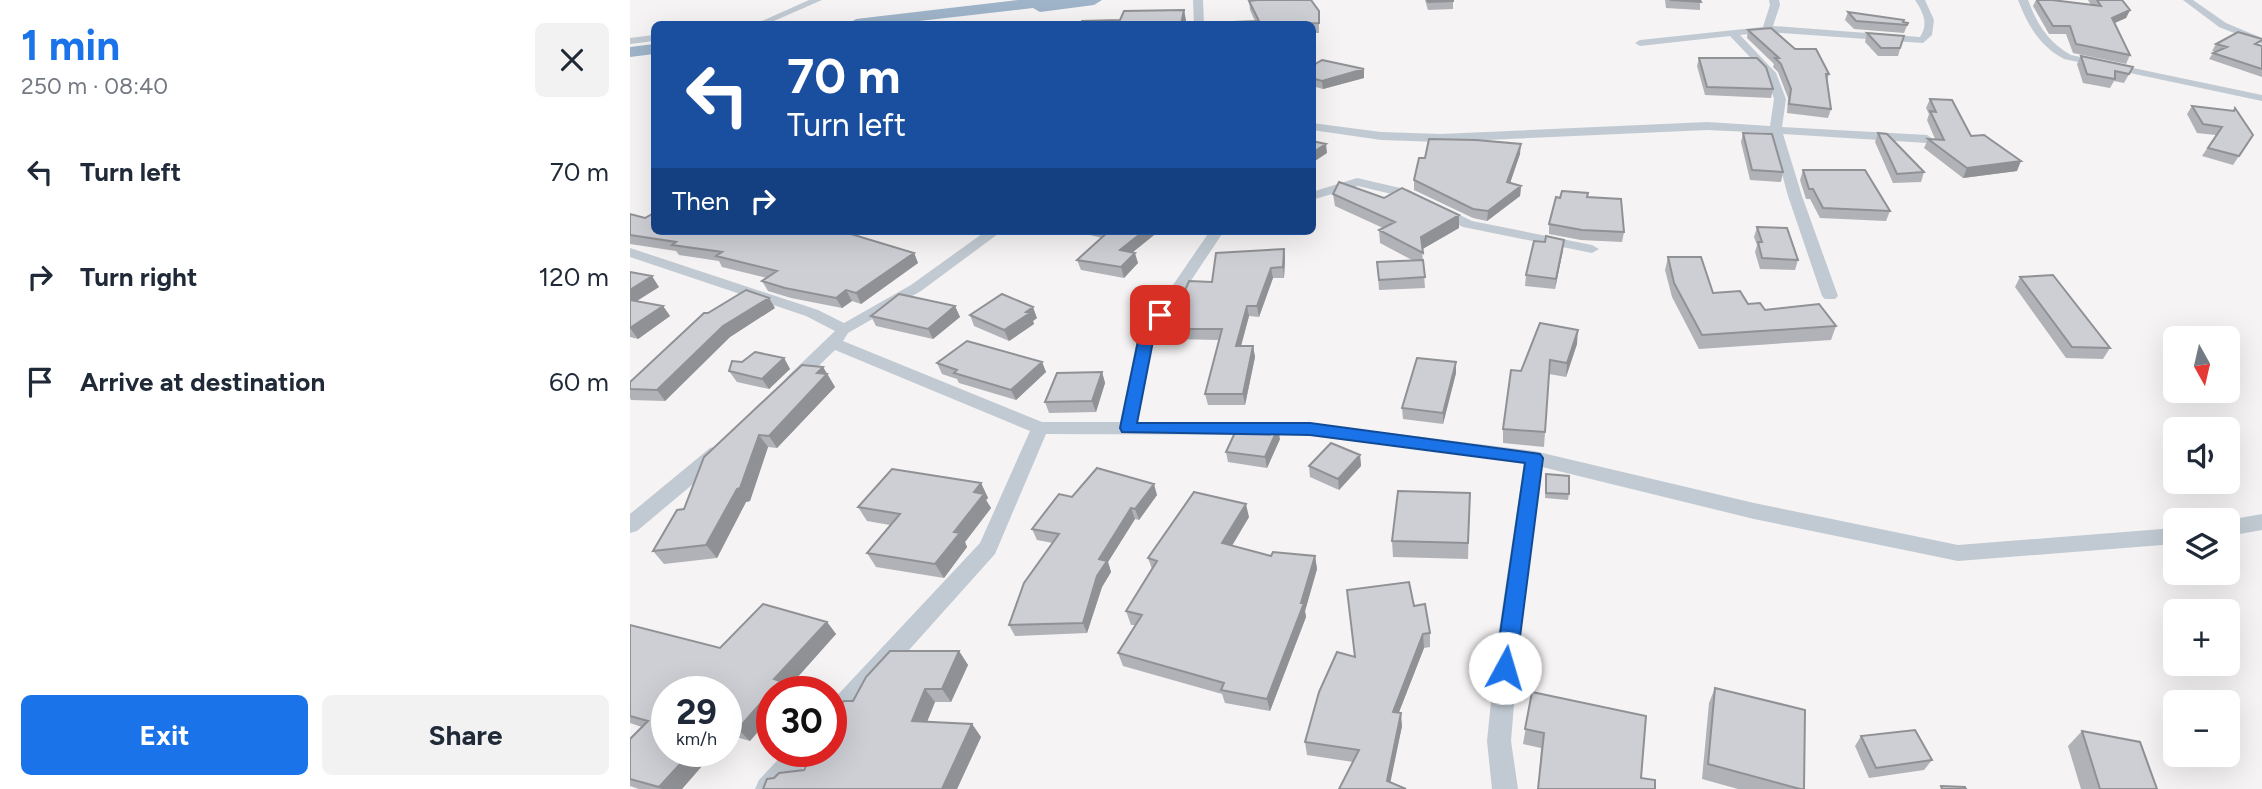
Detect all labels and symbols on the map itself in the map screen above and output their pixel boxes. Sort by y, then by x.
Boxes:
pin [1130,285,1190,345]
north arrow [2163,326,2240,402]
position arrow [1468,631,1542,705]
speed limit sign: 30 [756,676,847,767]

